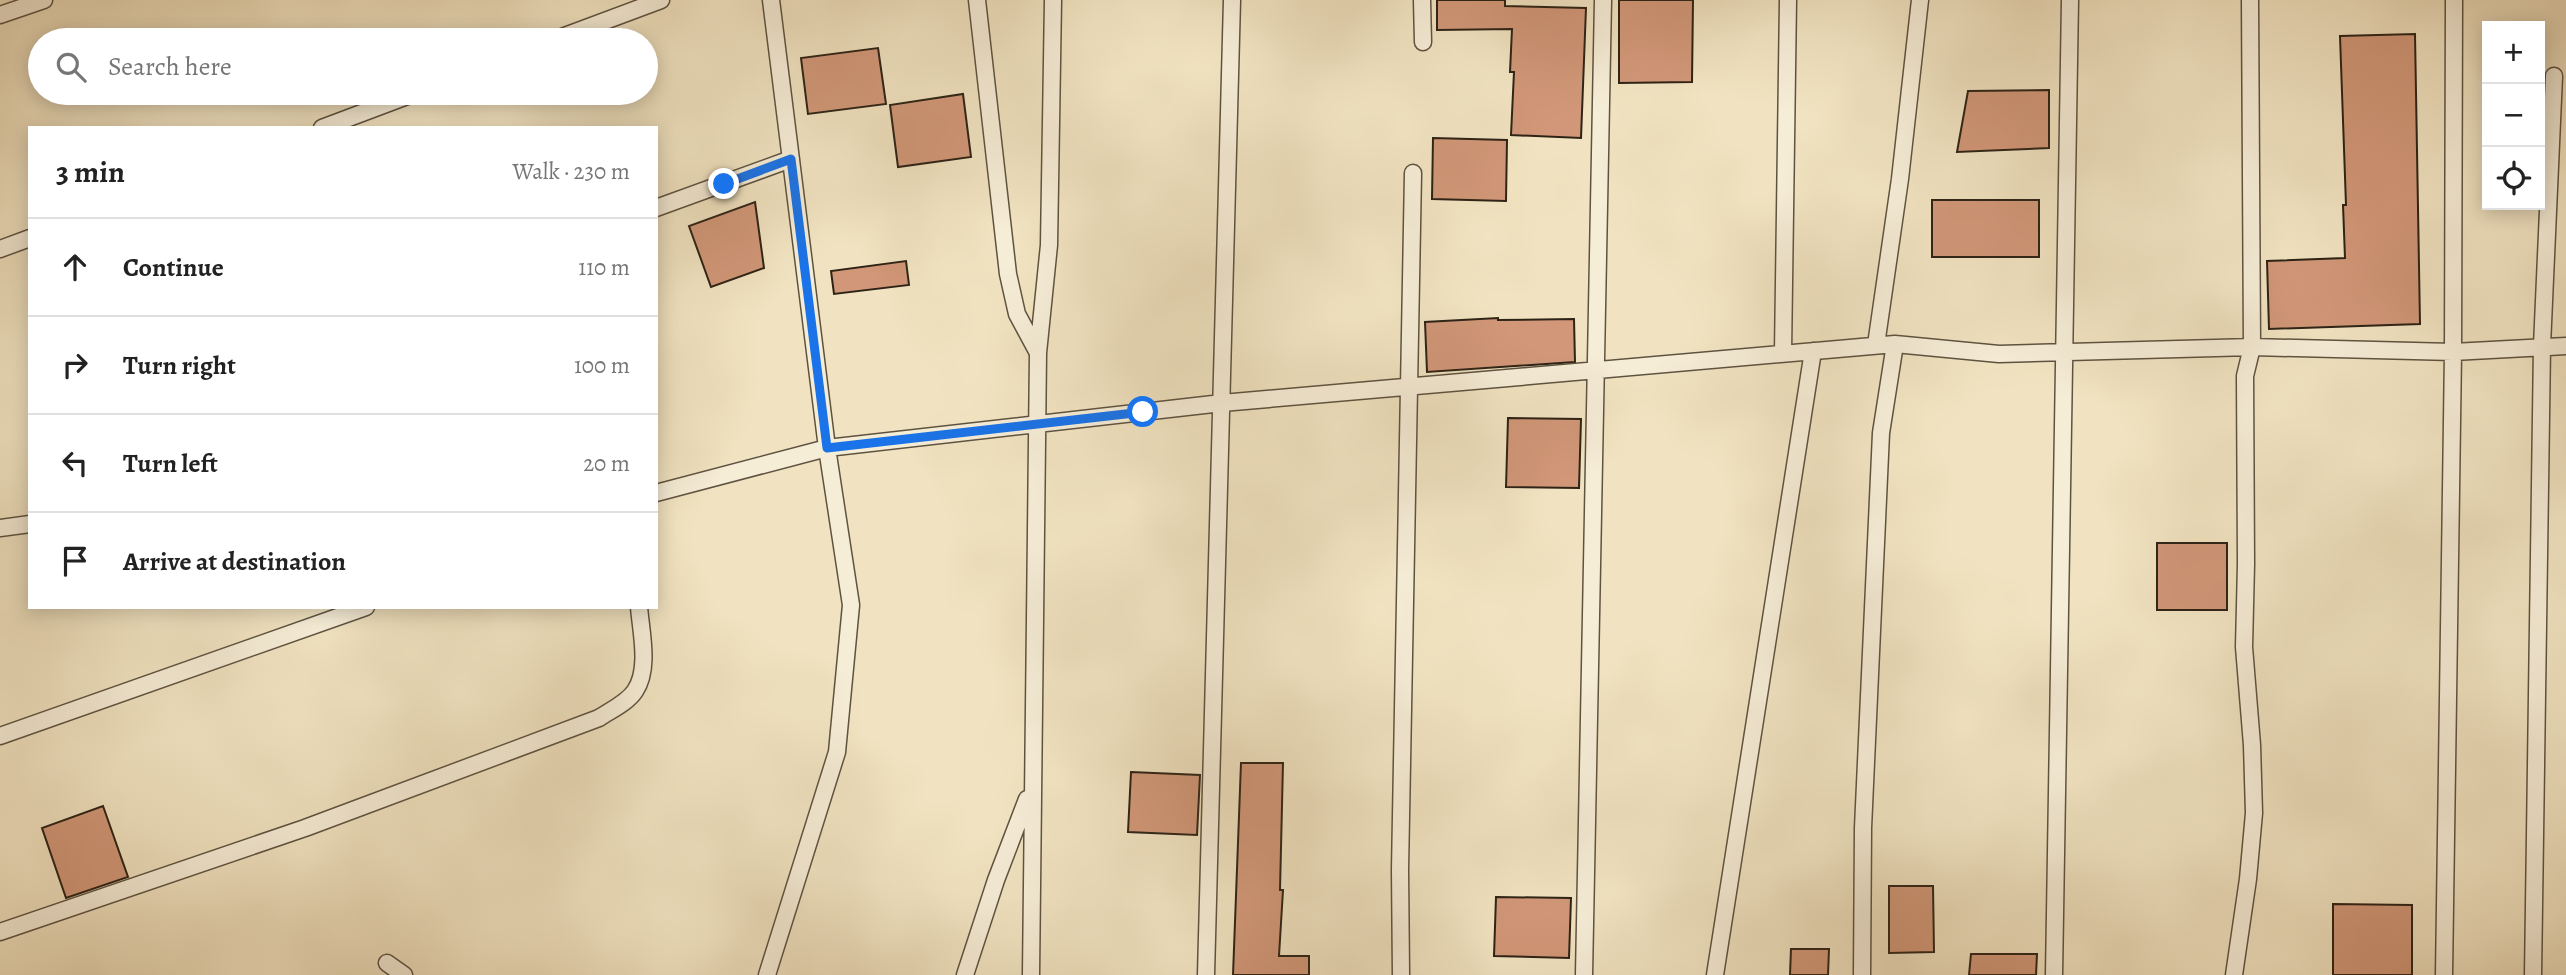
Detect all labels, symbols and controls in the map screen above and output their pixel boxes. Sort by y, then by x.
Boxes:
map controls [2482,21,2545,210]
button: + [2482,21,2545,84]
search box [28,28,658,105]
icon: search [52,48,90,86]
text: Search here [108,49,232,84]
button: − [2482,84,2545,147]
button: locate [2482,147,2545,210]
text: 3 min [56,152,125,192]
text: Walk · 230 m [513,156,630,187]
route end [708,168,739,199]
icon: ahead [56,248,94,286]
text: Continue [123,250,224,285]
text: 110 m [578,252,630,283]
icon: right [56,346,94,384]
text: Turn right [123,348,236,383]
text: 100 m [574,350,630,381]
route start [1127,396,1158,427]
icon: left [56,444,94,482]
text: Turn left [123,446,218,481]
text: 20 m [583,448,630,479]
icon: arrive [56,542,94,580]
text: Arrive at destination [123,544,346,579]

